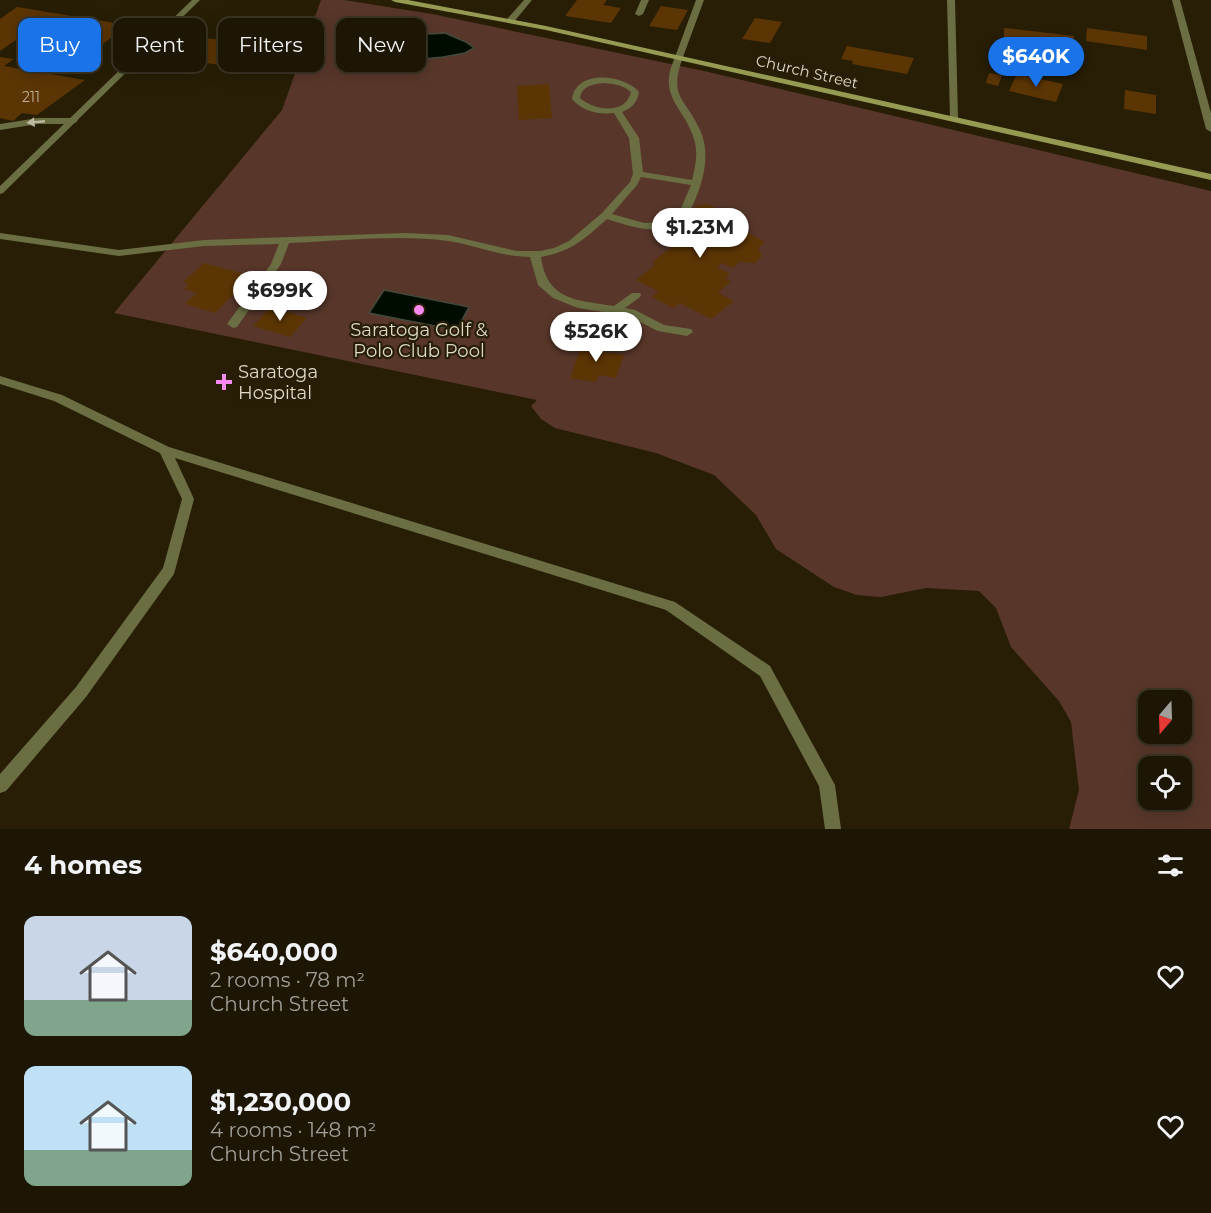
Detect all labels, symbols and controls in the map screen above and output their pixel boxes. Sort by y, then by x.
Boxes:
chip: Buy [18,18,101,72]
chip: Rent [113,18,206,72]
chip: Filters [218,18,324,72]
chip: New [336,18,426,72]
pin: $640K [994,37,1078,88]
text: $640K [1002,44,1070,68]
street label: Church Street [754,51,860,93]
house number: 211 [22,88,40,106]
one-way arrow [27,117,46,127]
pin: $1.23M [651,208,749,259]
text: $1.23M [666,215,734,239]
pin: $699K [238,271,322,322]
text: $699K [247,278,313,302]
marker: Saratoga Golf & Polo Club Pool [412,303,426,317]
pin: $526K [554,312,638,363]
place label: Saratoga Golf & Polo Club Pool [350,319,488,362]
text: $526K [564,319,628,343]
place label: Saratoga Hospital [238,361,318,404]
marker: Saratoga Hospital [215,373,233,391]
north arrow [1138,690,1192,744]
map controls [1138,690,1192,810]
button: locate [1138,756,1192,810]
text: 4 homes [24,849,142,881]
icon: filters [1154,849,1187,882]
text: $640,000 [210,936,338,968]
icon: home [72,940,144,1012]
icon: heart [1154,960,1187,993]
text: 2 rooms · 78 m² [210,968,365,992]
text: Church Street [210,992,349,1016]
text: $1,230,000 [210,1086,351,1118]
icon: home [72,1090,144,1162]
icon: heart [1154,1110,1187,1143]
text: 4 rooms · 148 m² [210,1118,376,1142]
text: Church Street [210,1142,349,1166]

